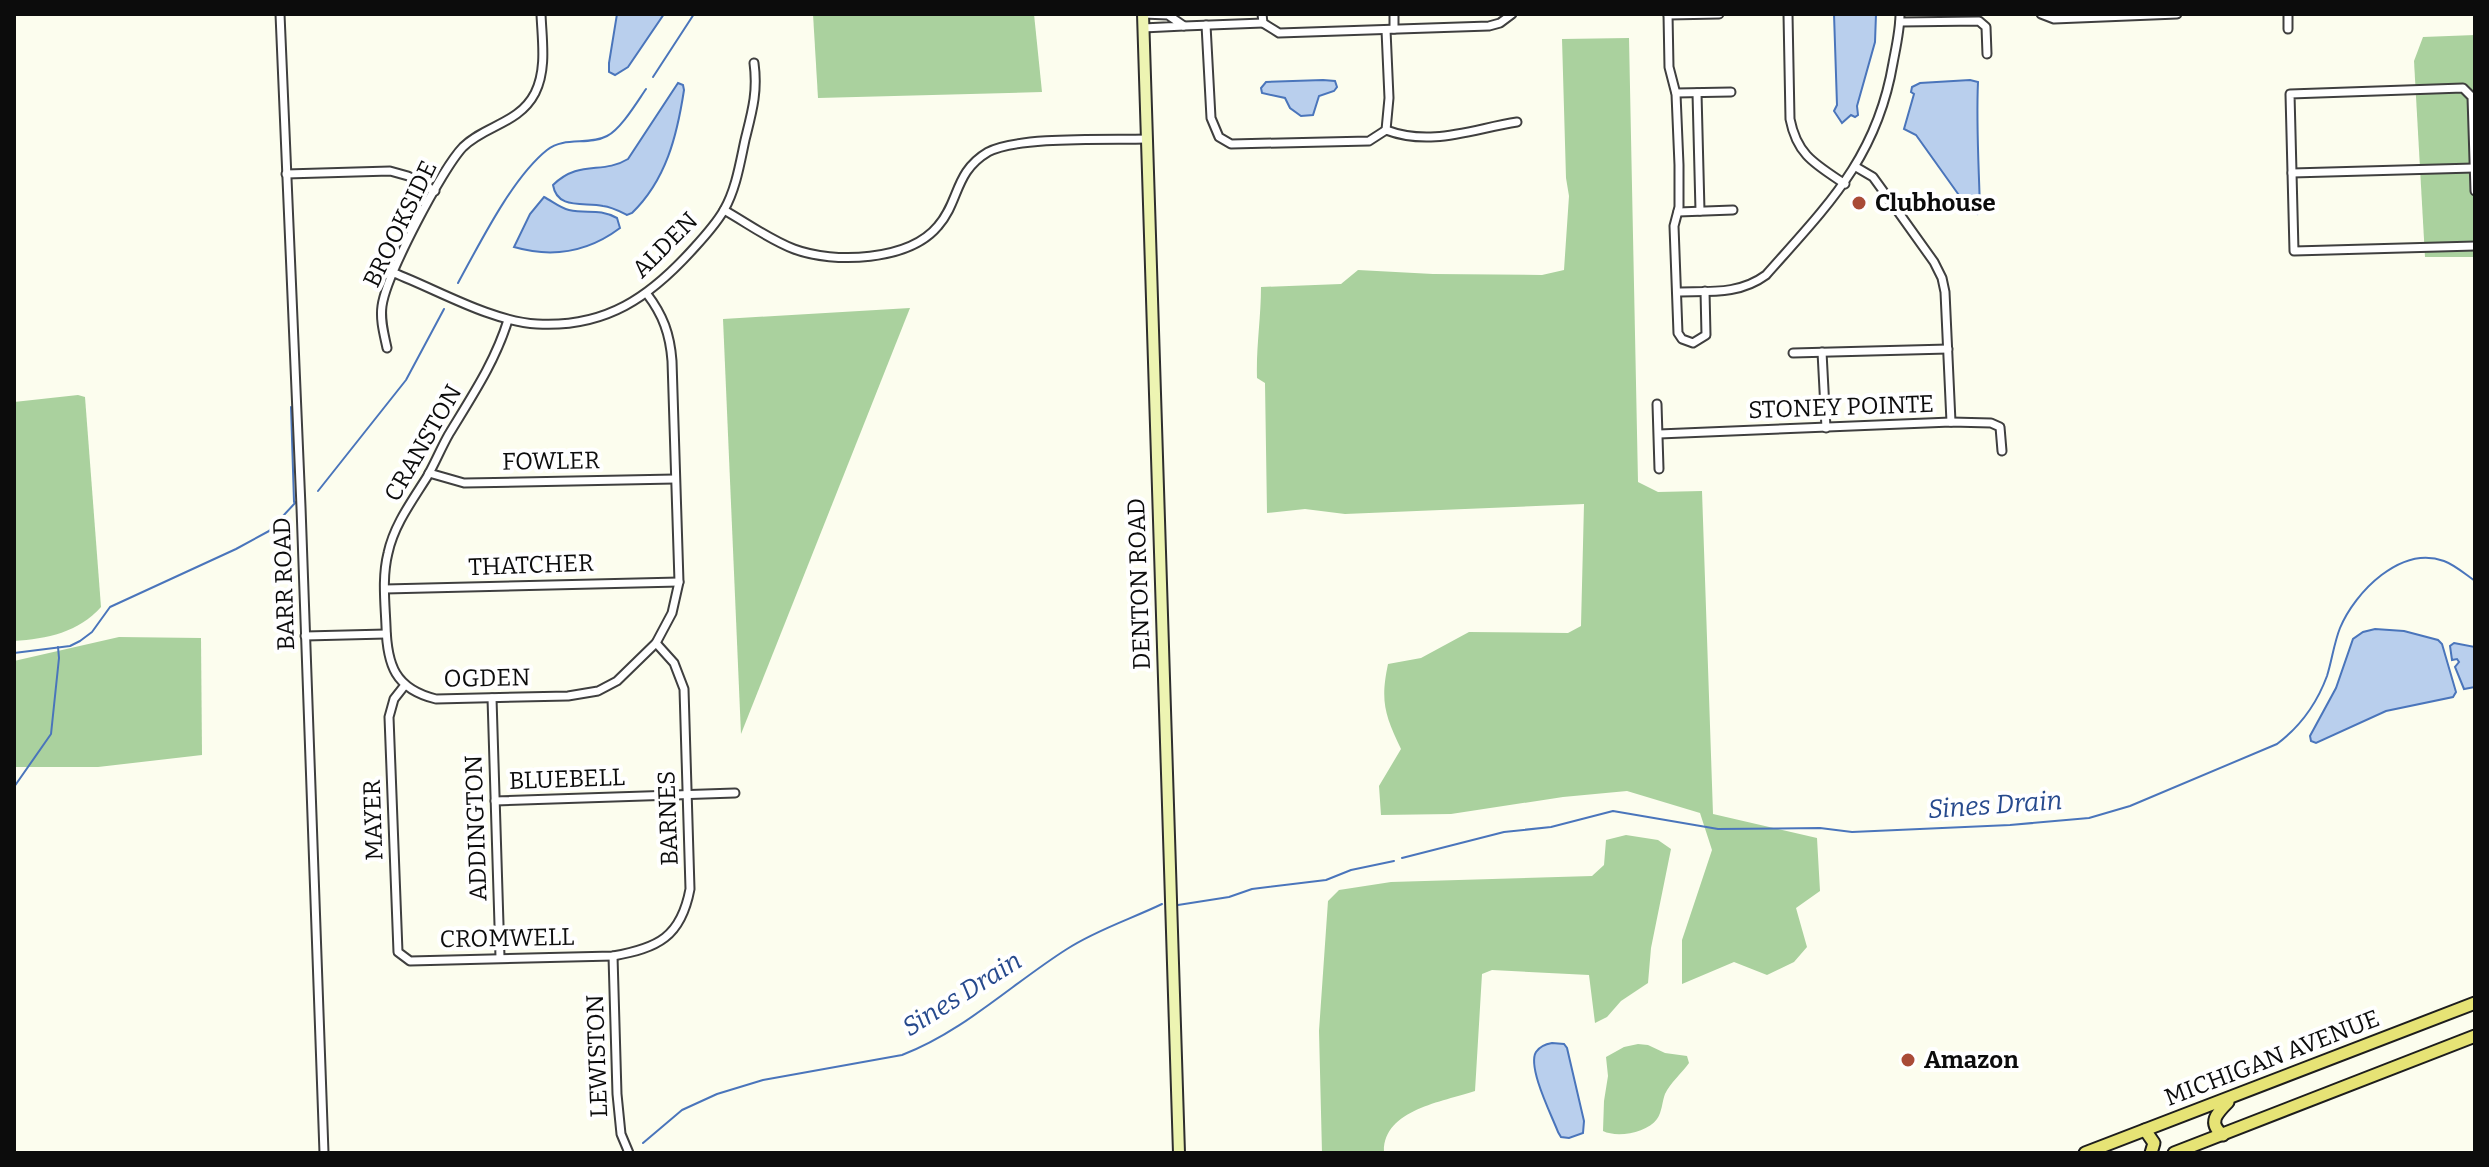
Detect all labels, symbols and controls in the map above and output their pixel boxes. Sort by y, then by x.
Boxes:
street label: BROOKSIDE [357,156,443,292]
place label: Clubhouse [1875,189,1996,217]
marker: Clubhouse [1850,194,1868,212]
street label: ALDEN [627,207,703,283]
street label: CRANSTON [378,380,468,506]
street label: STONEY POINTE [1748,390,1934,424]
street label: FOWLER [502,446,600,476]
street label: DENTON ROAD [1122,498,1156,670]
street label: BARR ROAD [268,517,300,651]
street label: THATCHER [468,549,594,581]
street label: OGDEN [443,663,531,693]
street label: ADDINGTON [459,754,493,902]
street label: BLUEBELL [509,763,625,795]
street label: BARNES [652,770,684,866]
street label: MAYER [358,779,388,861]
water label: Sines Drain [1927,785,2063,825]
street label: CROMWELL [439,923,575,953]
water label: Sines Drain [897,945,1027,1043]
street label: LEWISTON [581,994,613,1118]
street label: MICHIGAN AVENUE [2161,1004,2383,1112]
place label: Amazon [1924,1046,2019,1074]
marker: Amazon [1899,1051,1917,1069]

